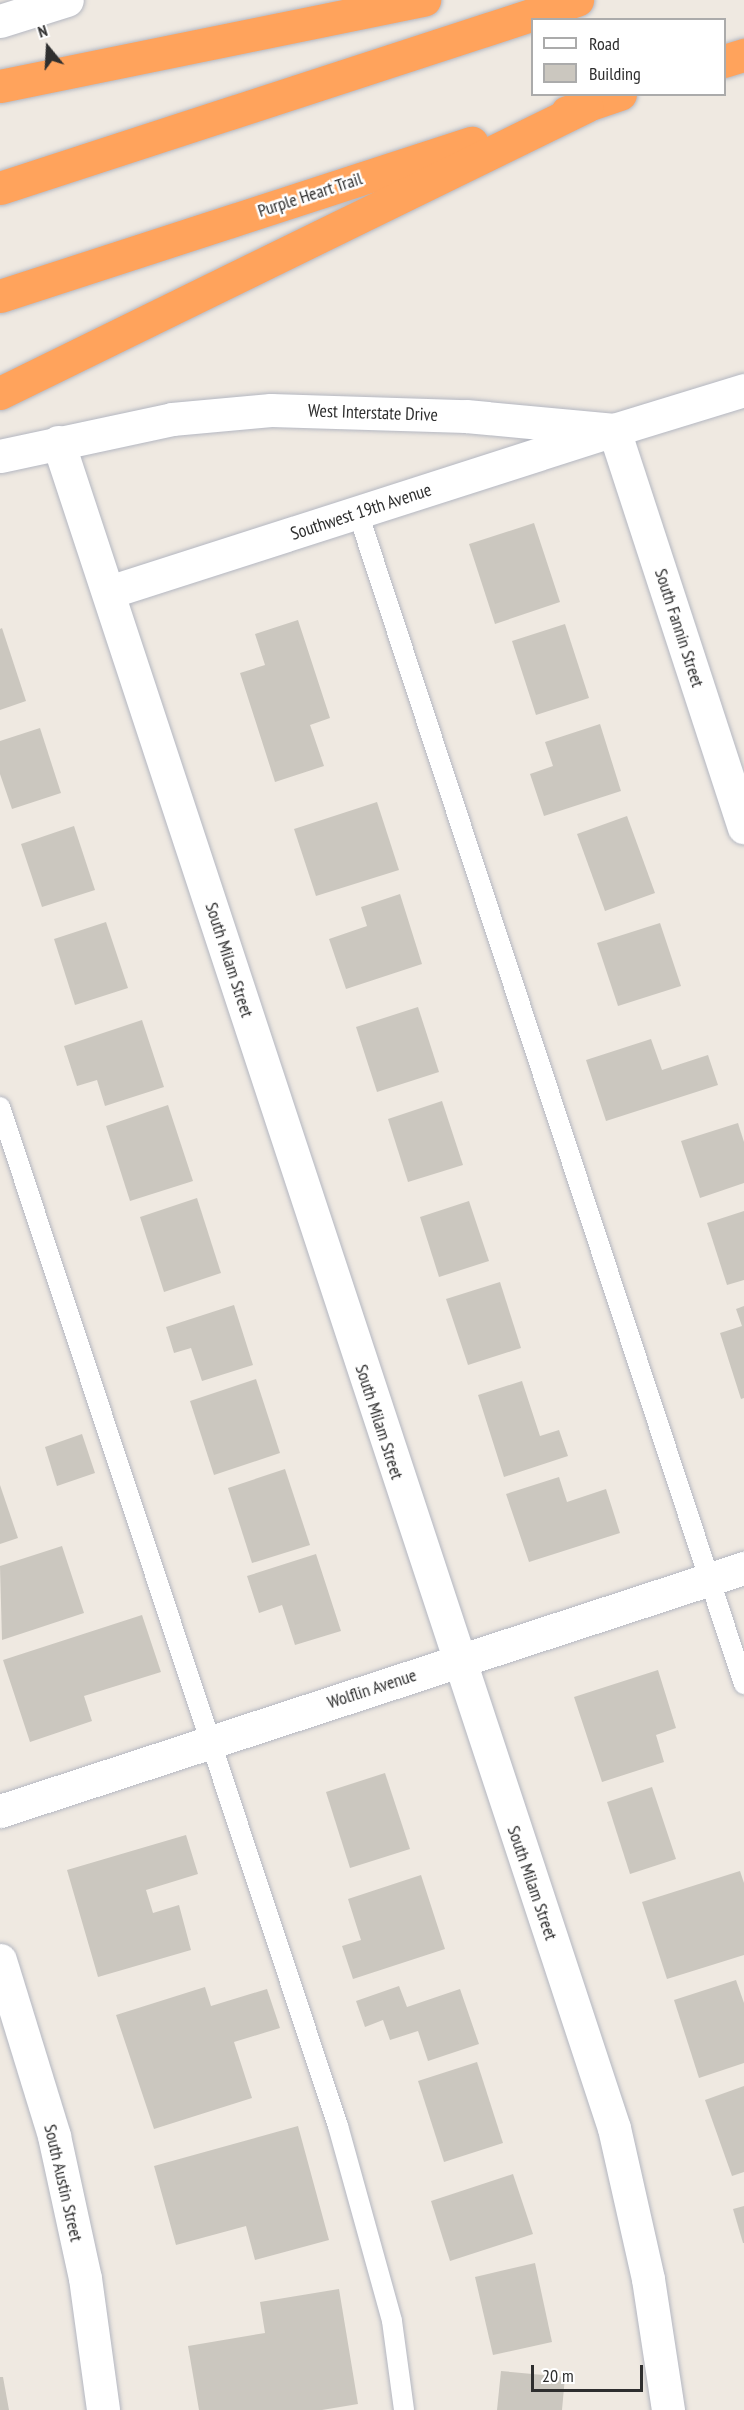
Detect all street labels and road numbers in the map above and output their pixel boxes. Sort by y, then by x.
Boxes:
street label: Purple Heart Trail [255,168,365,222]
street label: West Interstate Drive [308,400,438,426]
street label: Southwest 19th Avenue [288,479,434,545]
street label: South Fannin Street [650,566,708,690]
street label: South Milam Street [200,900,258,1020]
street label: South Milam Street [350,1362,408,1482]
street label: Wolflin Avenue [324,1664,420,1714]
street label: South Milam Street [502,1823,562,1943]
street label: South Austin Street [39,2122,87,2244]

